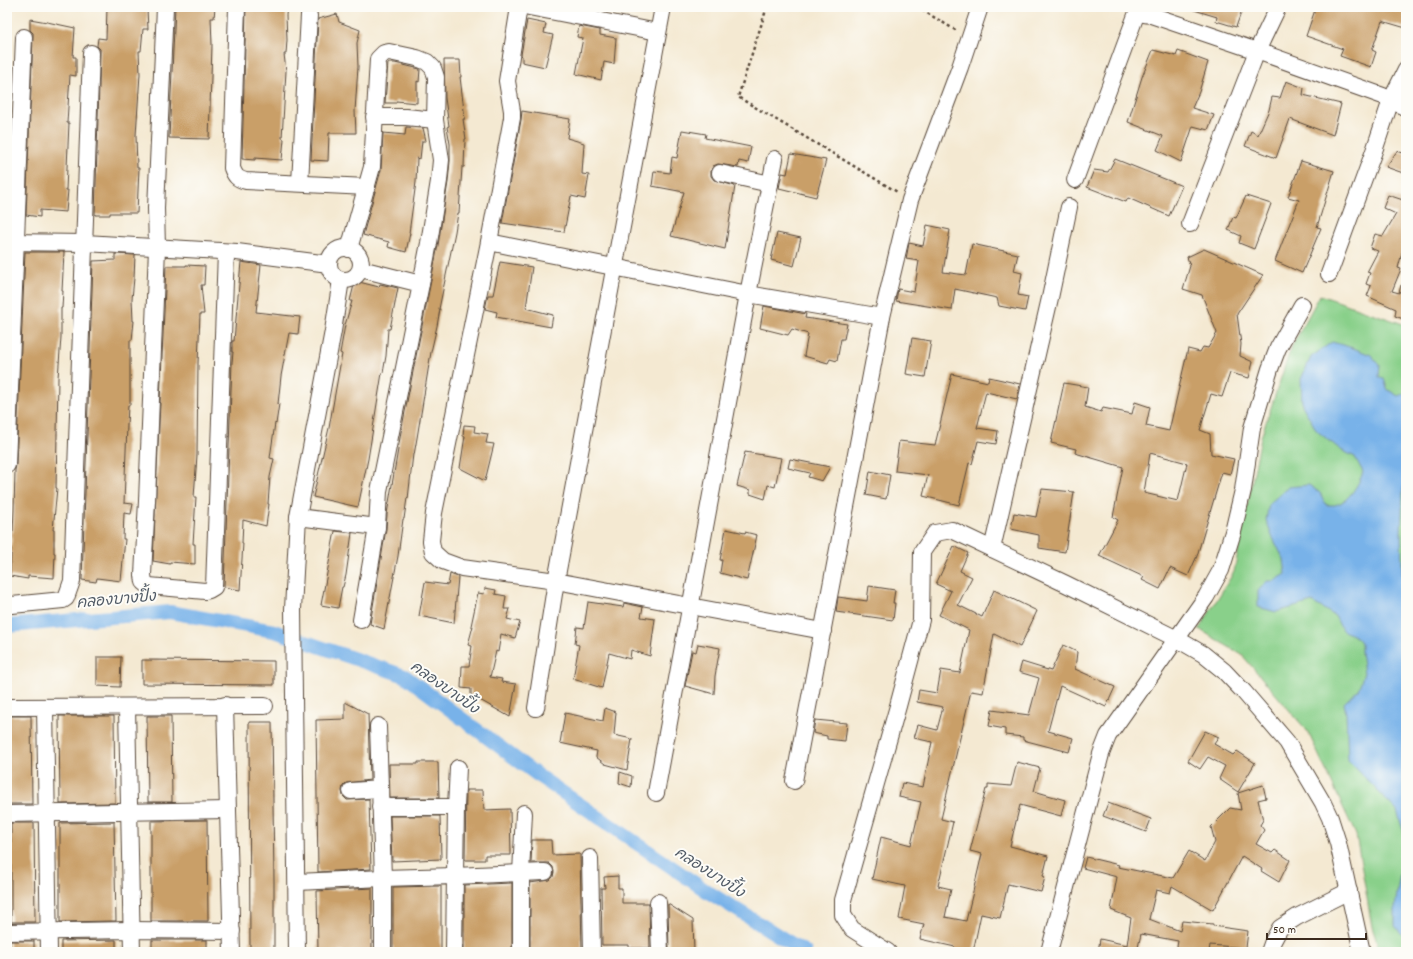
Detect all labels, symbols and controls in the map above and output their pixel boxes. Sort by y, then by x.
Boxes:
water label: คลองบางปิ้ง [75,582,158,615]
water label: คลองบางปิ้ง [405,653,486,721]
water label: คลองบางปิ้ง [670,839,752,905]
scale bar [1267,915,1366,941]
text: 50 m [1273,922,1296,939]

